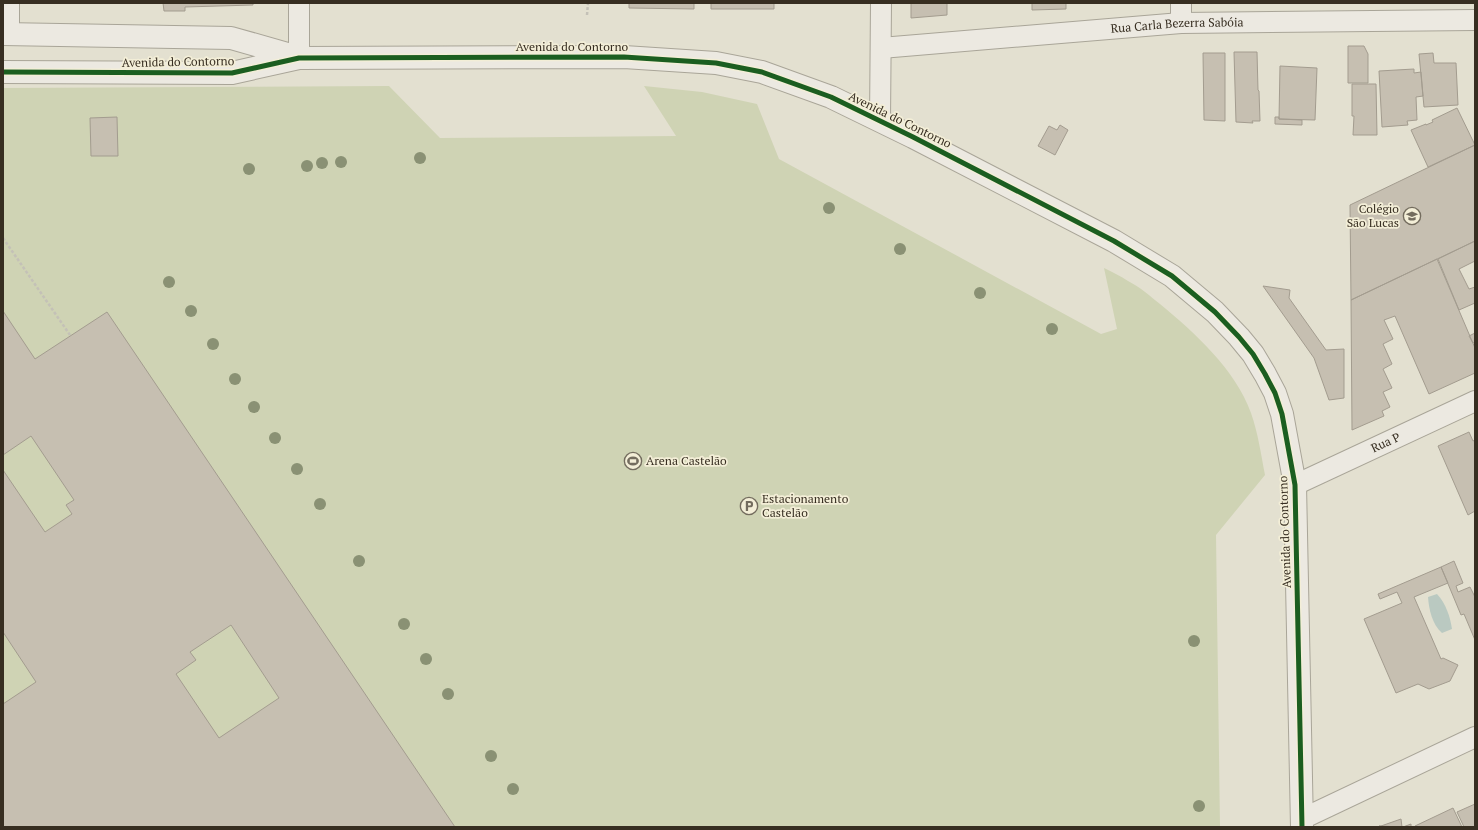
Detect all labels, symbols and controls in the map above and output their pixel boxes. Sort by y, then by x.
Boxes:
street label: Rua Carla Bezerra Sabóia [1110,14,1244,36]
street label: Avenida do Contorno [516,39,629,54]
street label: Avenida do Contorno [122,53,235,70]
street label: Avenida do Contorno [846,88,954,151]
place label: Colégio São Lucas [1347,201,1399,230]
school or university icon: Colégio São Lucas [1402,206,1422,226]
street label: Rua P [1368,429,1402,456]
sports icon: Arena Castelão [623,451,643,471]
place label: Arena Castelão [646,453,727,468]
street label: Avenida do Contorno [1275,475,1294,588]
place label: Estacionamento Castelão [762,491,849,520]
parking icon: Estacionamento Castelão [739,496,759,516]

